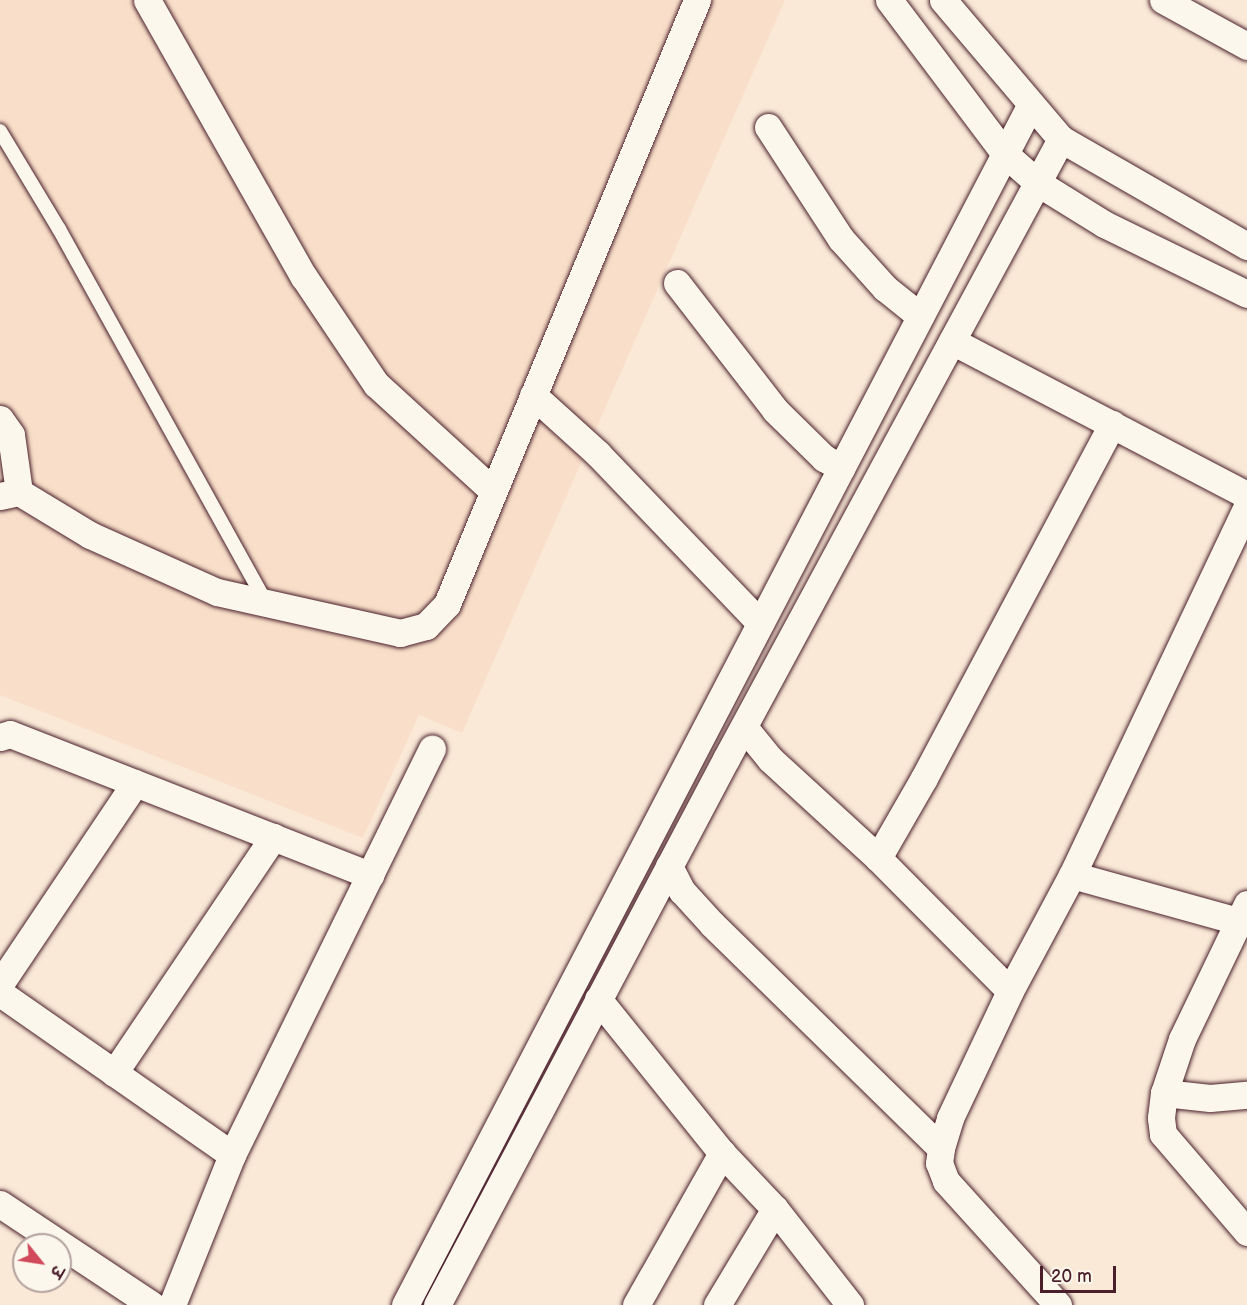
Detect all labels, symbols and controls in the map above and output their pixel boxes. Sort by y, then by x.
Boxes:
north arrow [12,1233,72,1293]
scale bar [1043,1254,1120,1292]
text: उ [45,1262,67,1281]
text: 20 m [1051,1266,1092,1287]

